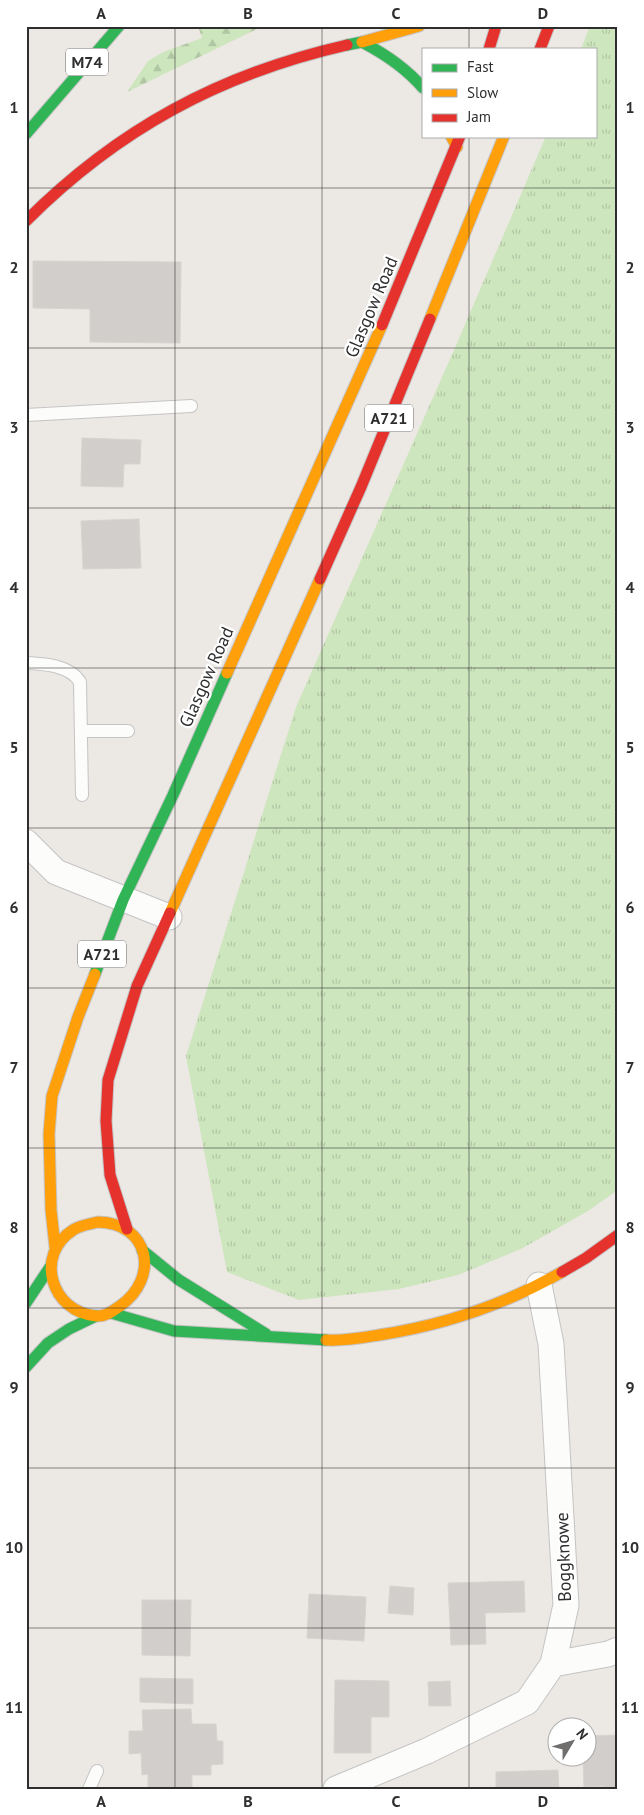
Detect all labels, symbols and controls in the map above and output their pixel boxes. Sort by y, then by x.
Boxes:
text: A [96,3,106,23]
text: B [243,3,253,23]
text: C [392,3,401,23]
text: D [538,3,548,23]
road number: M74 [66,48,108,76]
legend [422,48,596,138]
text: Fast [467,57,494,76]
text: Slow [467,83,498,102]
text: 1 [9,97,19,117]
text: 1 [625,97,635,117]
text: Jam [466,107,491,126]
street label: Glasgow Road [339,253,403,361]
text: 2 [9,257,19,277]
text: 2 [625,257,635,277]
road number: A721 [365,404,413,432]
text: 3 [9,417,19,437]
text: 3 [625,417,635,437]
text: 4 [9,577,19,597]
text: 4 [625,577,635,597]
street label: Glasgow Road [174,623,238,731]
text: 5 [9,737,19,757]
text: 5 [625,737,635,757]
text: 6 [9,897,19,917]
text: 6 [625,897,635,917]
road number: A721 [78,941,126,968]
text: 7 [9,1057,19,1077]
text: 7 [625,1057,635,1077]
text: 8 [9,1217,19,1237]
text: 8 [625,1217,635,1237]
text: 9 [9,1377,19,1397]
text: 9 [625,1377,635,1397]
street label: Boggknowe [550,1512,576,1602]
text: 10 [5,1537,23,1557]
text: 10 [621,1537,639,1557]
text: 11 [5,1697,23,1717]
text: 11 [621,1697,639,1717]
north arrow [546,1718,596,1768]
text: N [572,1725,592,1743]
text: A [96,1791,106,1811]
text: B [243,1791,253,1811]
text: C [392,1791,401,1811]
text: D [538,1791,548,1811]

